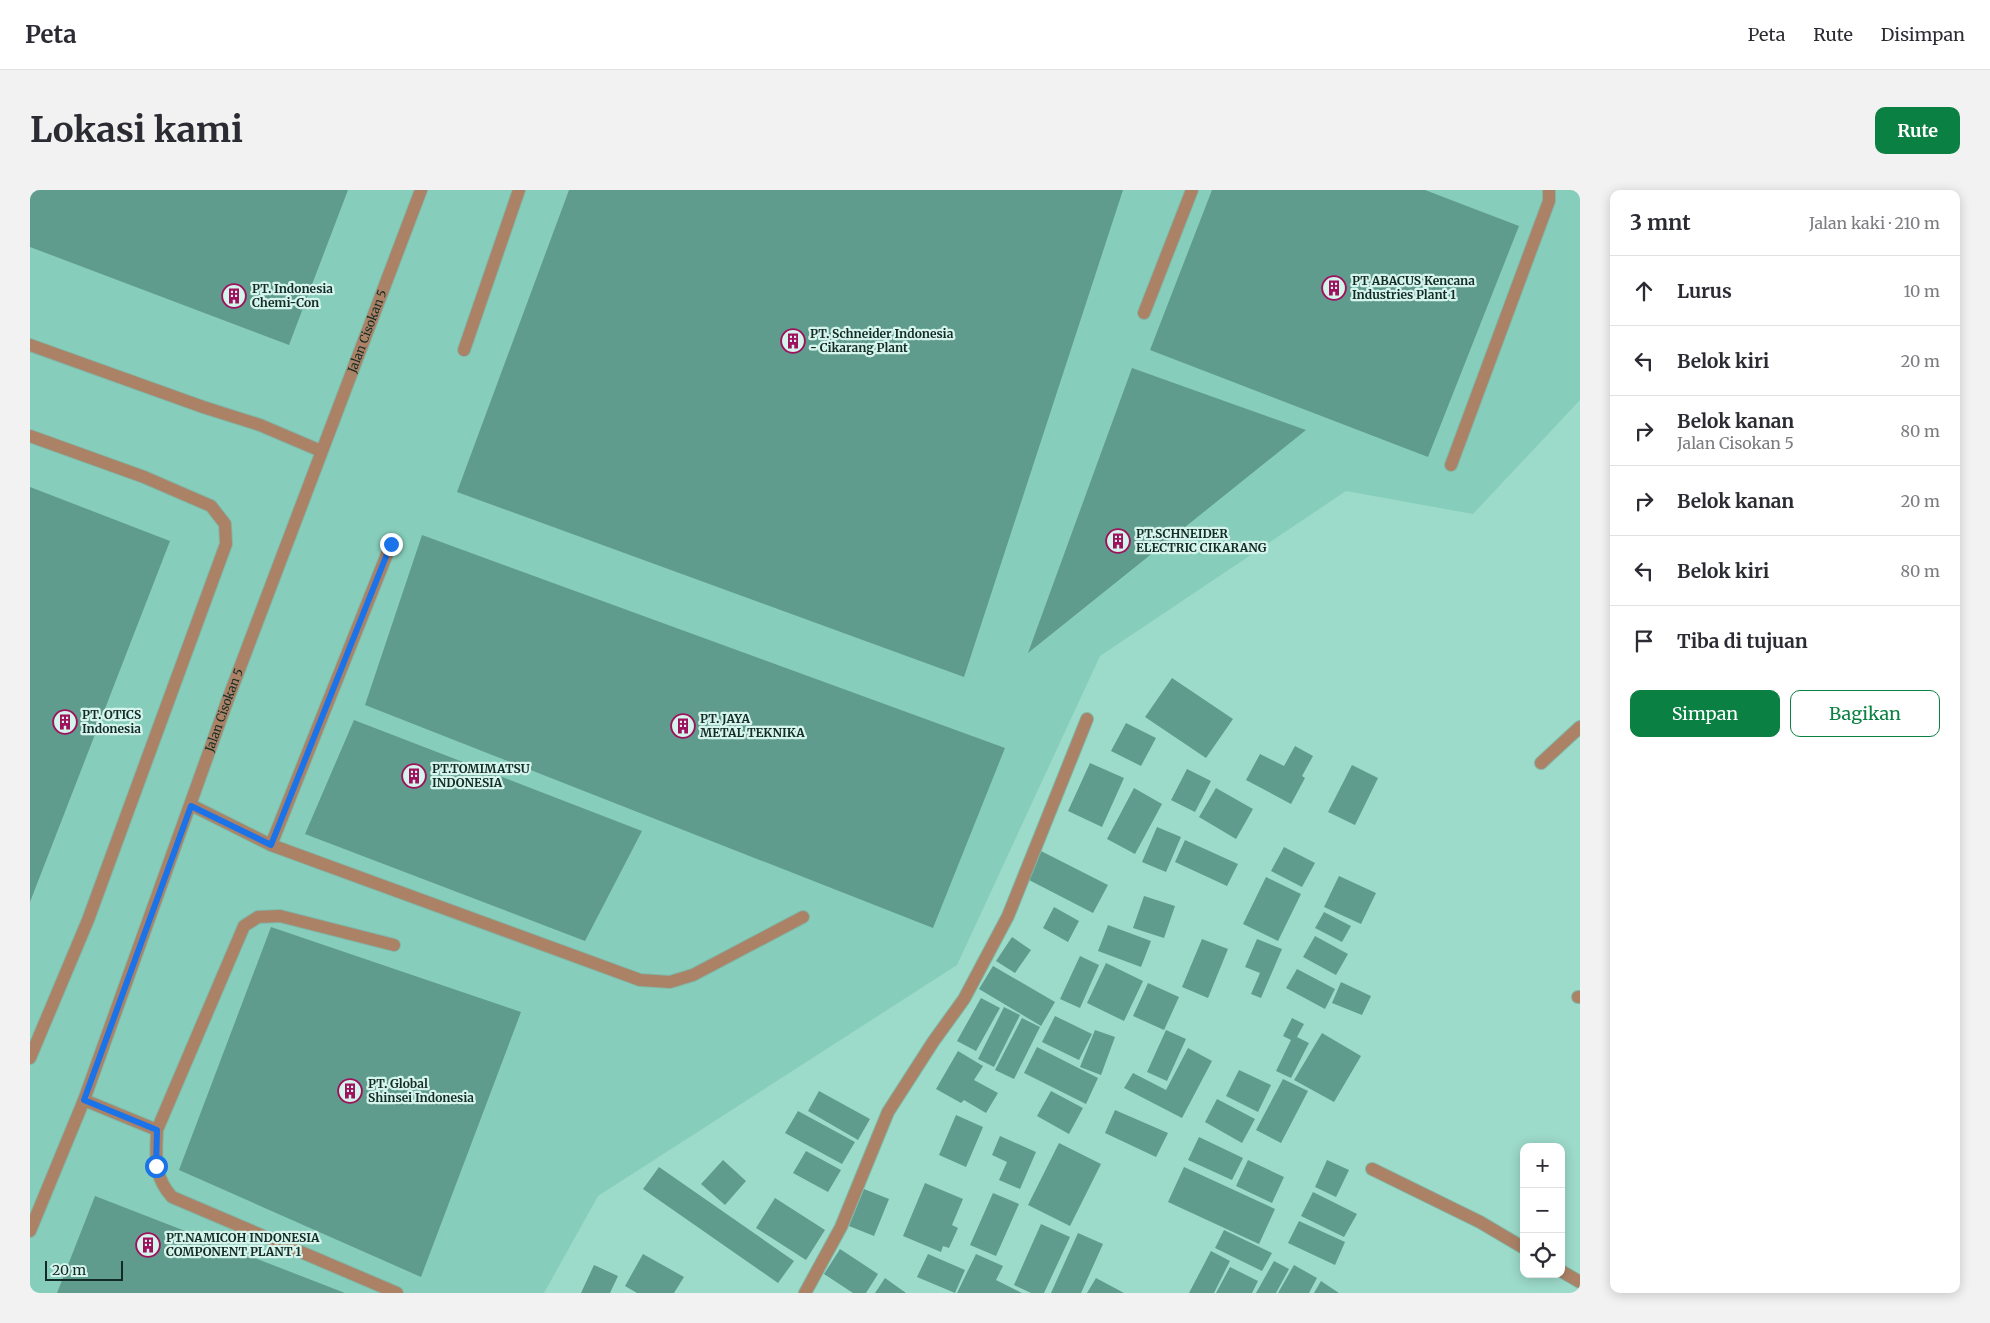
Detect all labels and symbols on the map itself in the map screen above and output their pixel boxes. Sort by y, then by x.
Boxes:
place label: PT ABACUS Kencana Industries Plant 1 [1352,273,1475,302]
building icon: PT ABACUS Kencana Industries Plant 1 [1321,275,1347,301]
place label: PT. Indonesia Chemi-Con [252,281,333,310]
building icon: PT. Indonesia Chemi-Con [221,283,247,309]
street label: Jalan Cisokan 5 [344,287,390,376]
place label: PT. Schneider Indonesia - Cikarang Plant [810,326,954,355]
building icon: PT. Schneider Indonesia - Cikarang Plant [780,328,806,354]
place label: PT.SCHNEIDER ELECTRIC CIKARANG [1136,526,1267,555]
building icon: PT.SCHNEIDER ELECTRIC CIKARANG [1105,528,1131,554]
route end [380,533,403,556]
street label: Jalan Cisokan 5 [201,666,246,755]
place label: PT. OTICS Indonesia [82,707,141,736]
building icon: PT. OTICS Indonesia [52,709,78,735]
place label: PT. JAYA METAL TEKNIKA [700,711,805,740]
building icon: PT. JAYA METAL TEKNIKA [670,713,696,739]
place label: PT.TOMIMATSU INDONESIA [432,761,530,790]
building icon: PT.TOMIMATSU INDONESIA [401,763,427,789]
place label: PT. Global Shinsei Indonesia [368,1076,474,1105]
building icon: PT. Global Shinsei Indonesia [337,1078,363,1104]
route start [145,1155,168,1178]
place label: PT.NAMICOH INDONESIA COMPONENT PLANT 1 [166,1230,320,1259]
building icon: PT.NAMICOH INDONESIA COMPONENT PLANT 1 [135,1232,161,1258]
scale bar [45,1258,122,1281]

